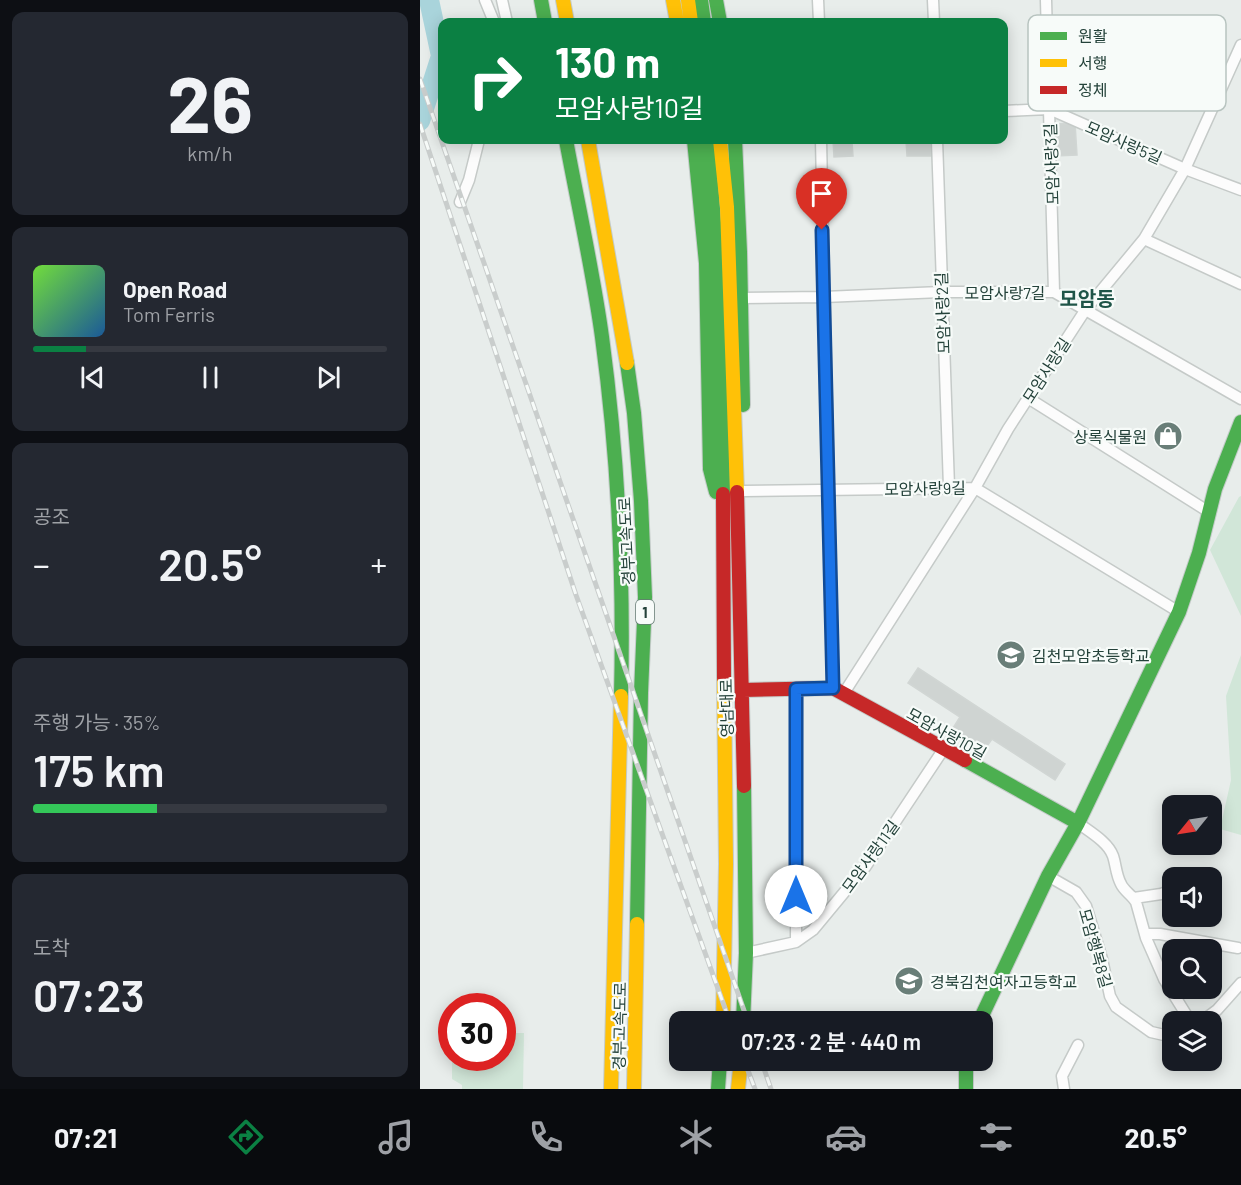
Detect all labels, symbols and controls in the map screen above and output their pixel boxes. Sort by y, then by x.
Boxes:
legend [1028,15,1226,111]
text: 원활 [1078,26,1108,45]
text: 130 m [555,36,660,86]
icon: right [456,42,534,120]
text: 서행 [1078,53,1107,72]
text: 26 [167,55,253,149]
text: 정체 [1078,80,1107,99]
text: 모암사랑10길 [555,91,704,123]
street label: 모암사랑5길 [1083,117,1165,167]
street label: 모암사랑3길 [1040,123,1062,205]
text: km/h [187,141,233,165]
pin [796,168,847,230]
icon: arrive [805,177,838,210]
street label: 모암사랑2길 [931,272,953,354]
text: Open Road [123,276,227,302]
street label: 모암사랑7길 [964,283,1046,302]
district label: 모암동 [1059,286,1115,310]
text: Tom Ferris [123,302,215,326]
street label: 모암사랑길 [1018,334,1074,406]
icon: previous [76,361,109,394]
icon: pause [194,361,227,394]
icon: next [312,361,345,394]
shop icon: 상록식물원 [1152,420,1184,452]
place label: 상록식물원 [1073,427,1147,446]
street label: 모암사랑9길 [884,478,966,498]
street label: 경부고속도로 [614,496,638,586]
text: 공조 [33,504,70,528]
text: 20.5° [158,536,262,590]
text: − [33,544,50,584]
text: + [370,544,387,584]
road number: 1 [636,600,654,624]
school or university icon: 김천모암초등학교 [995,639,1027,671]
place label: 김천모암초등학교 [1032,646,1150,665]
street label: 영남대로 [716,678,736,738]
street label: 모암사랑10길 [904,703,990,763]
text: 주행 가능 · 35% [33,710,160,734]
text: 175 km [33,742,165,796]
north arrow [1162,795,1222,855]
map controls [1162,795,1222,1071]
street label: 모암사랑11길 [837,816,903,896]
position arrow [764,864,828,928]
button: sound [1162,867,1222,927]
street label: 모암행복8길 [1076,906,1116,990]
text: 도착 [33,935,70,959]
button: search [1162,939,1222,999]
school or university icon: 경북김천여자고등학교 [893,965,925,997]
text: 07:23 [33,967,145,1021]
place label: 경북김천여자고등학교 [930,972,1077,991]
street label: 경부고속도로 [609,981,629,1070]
speed limit sign: 30 [438,993,516,1071]
button: layers [1162,1011,1222,1071]
text: 07:23 · 2 분 · 440 m [741,1028,921,1054]
icon: directions [225,1116,267,1158]
icon: music [375,1116,417,1158]
icon: phone [525,1116,567,1158]
icon: climate [675,1116,717,1158]
icon: car [825,1116,867,1158]
icon: filters [975,1116,1017,1158]
text: 07:21 [54,1121,117,1153]
text: 20.5° [1124,1121,1187,1153]

